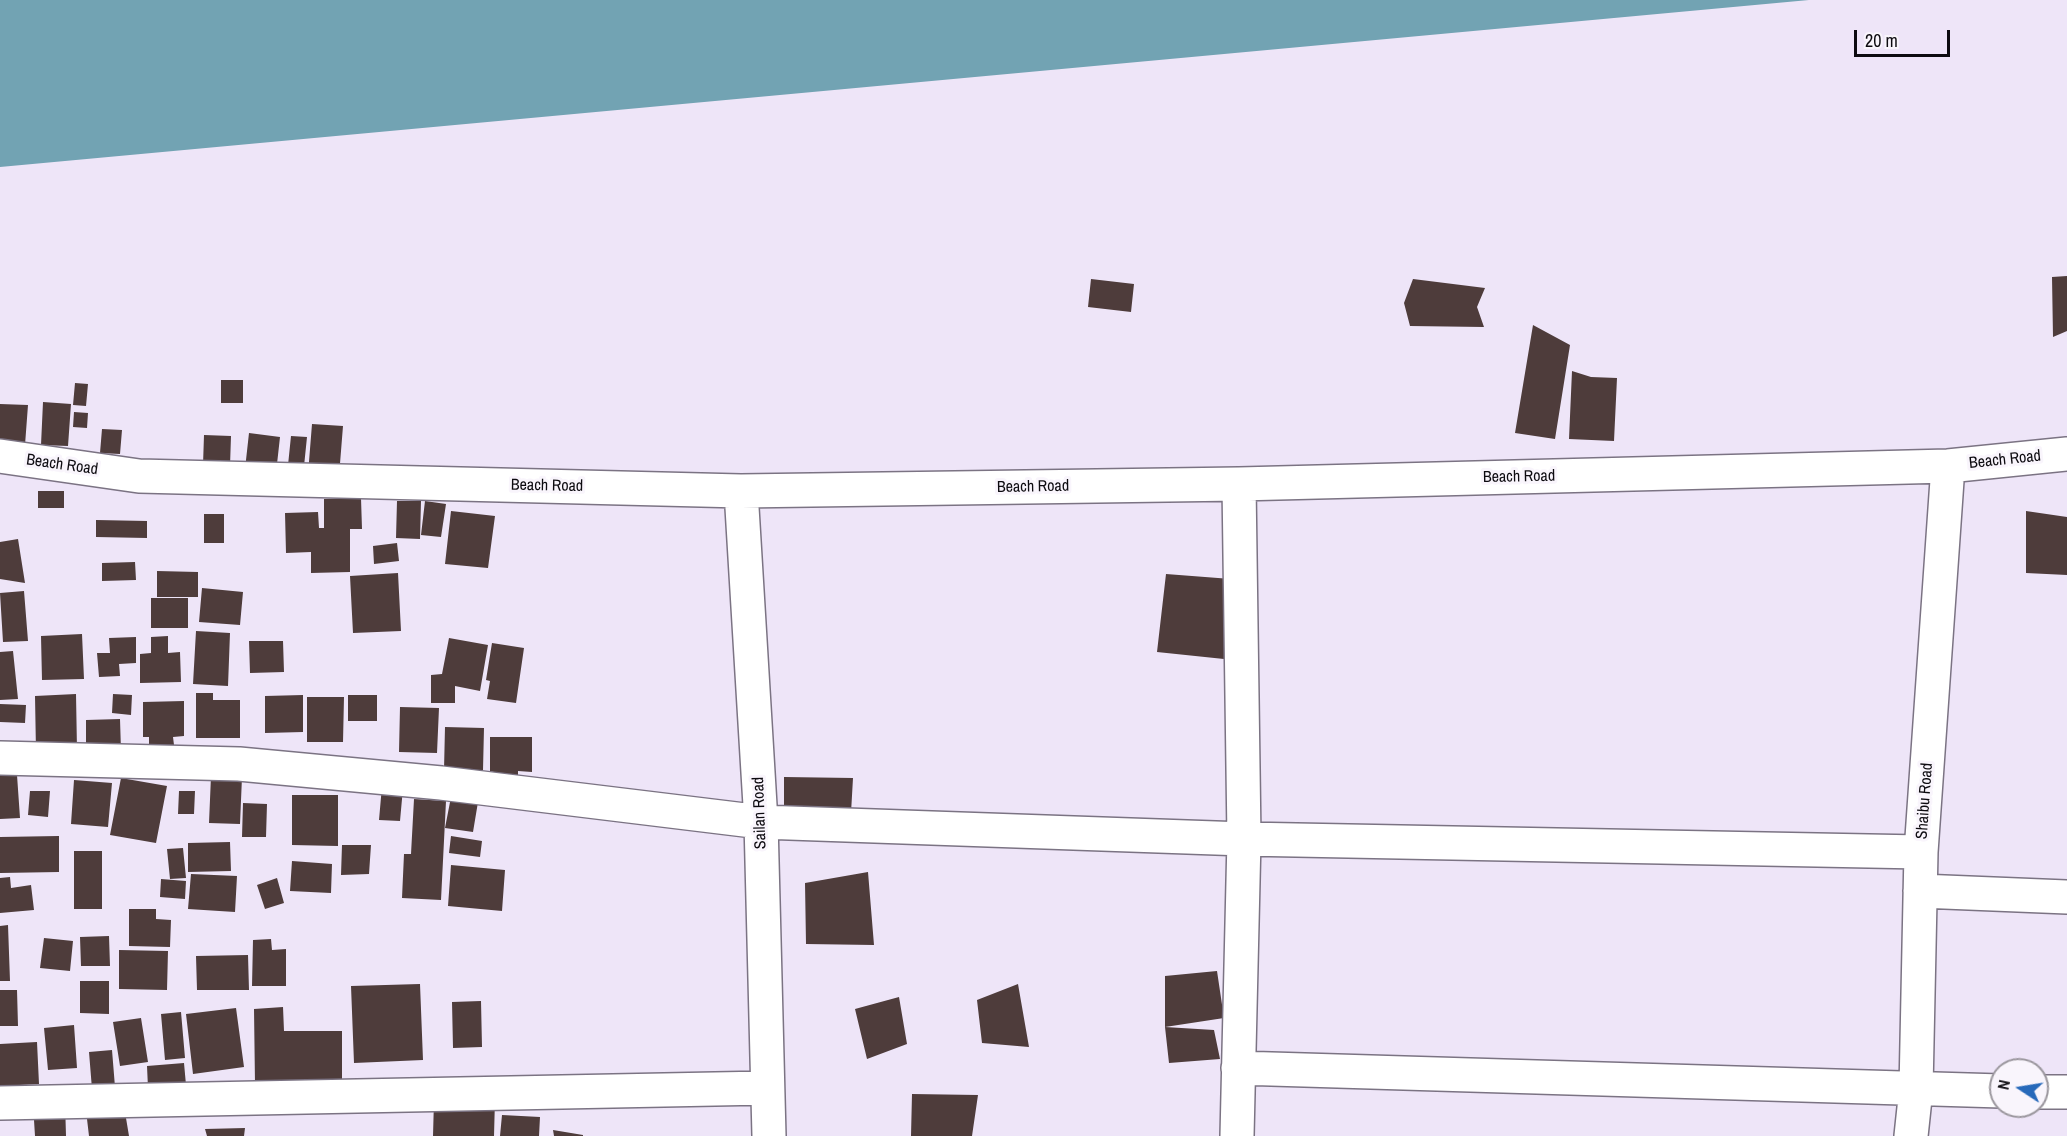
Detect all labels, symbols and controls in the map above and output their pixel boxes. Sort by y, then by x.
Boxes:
scale bar [1857,18,1953,56]
text: 20 m [1865,28,1898,53]
street label: Beach Road [1968,447,2042,473]
street label: Beach Road [25,450,99,480]
street label: Beach Road [1483,467,1555,487]
street label: Beach Road [511,476,583,496]
street label: Beach Road [997,477,1069,497]
street label: Shaibu Road [1913,762,1937,840]
street label: Sailan Road [749,777,771,849]
north arrow [1989,1058,2049,1118]
text: N [1992,1078,2015,1092]

